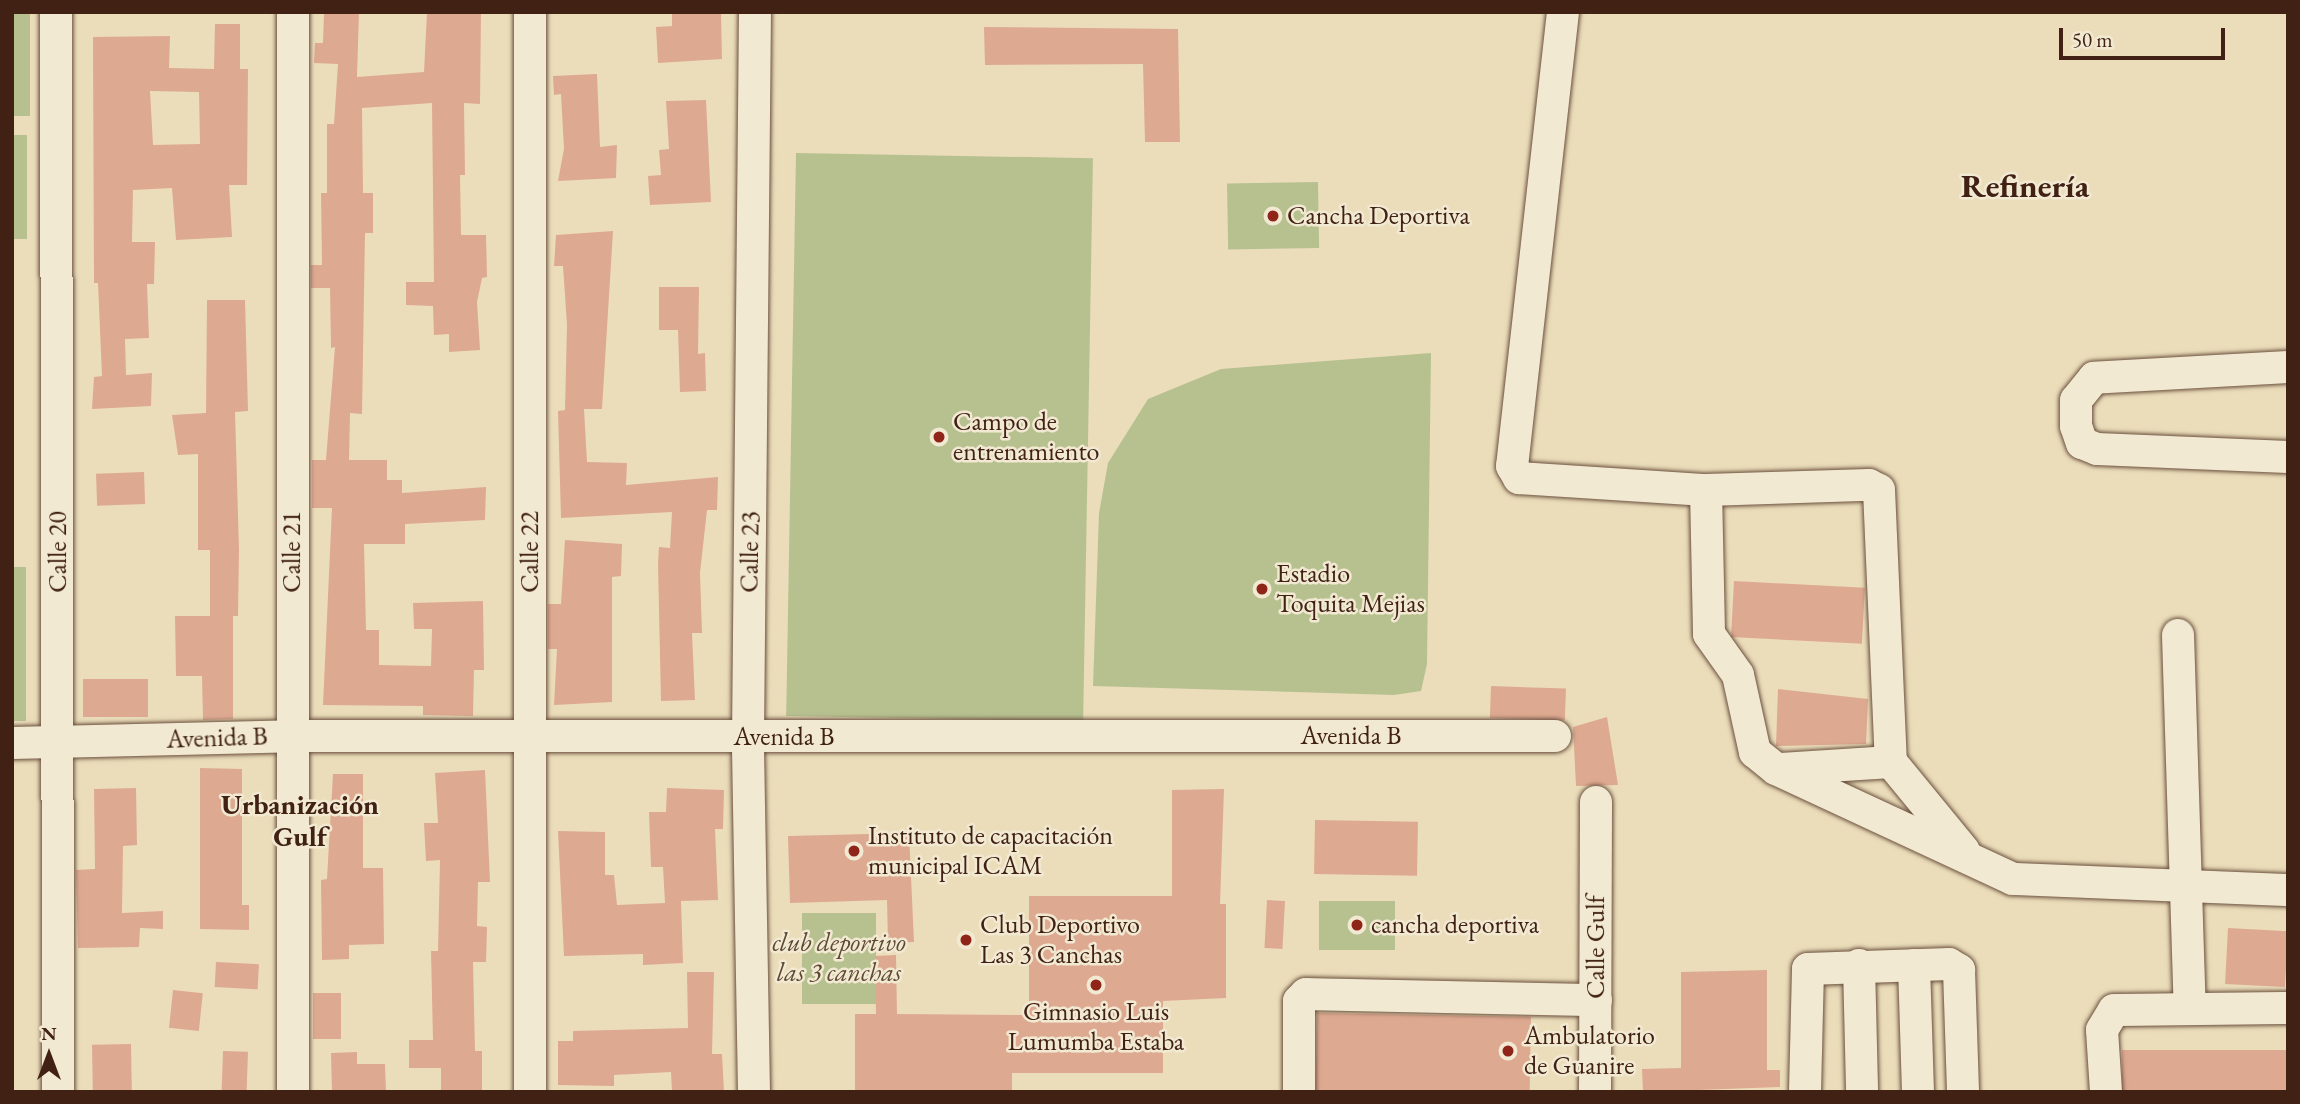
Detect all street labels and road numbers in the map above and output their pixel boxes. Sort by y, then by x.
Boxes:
street label: Calle 20 [42,511,74,593]
street label: Calle 21 [276,511,308,593]
street label: Calle 22 [514,511,546,593]
street label: Calle 23 [734,511,766,593]
street label: Avenida B [1300,720,1402,752]
street label: Avenida B [166,721,268,755]
street label: Avenida B [733,721,835,753]
street label: Calle Gulf [1580,895,1612,999]

